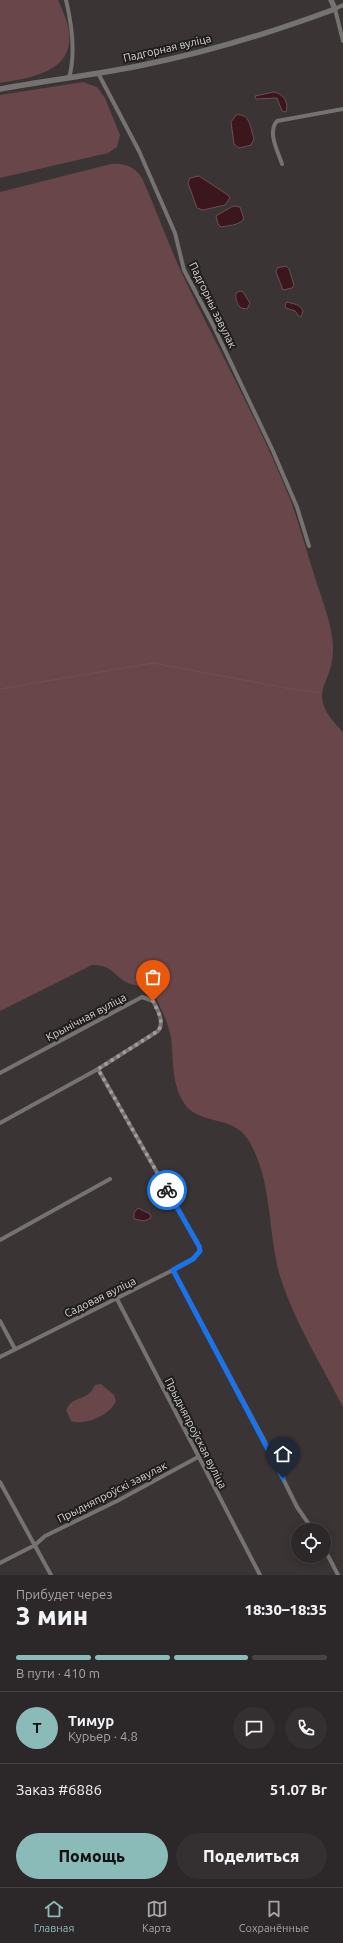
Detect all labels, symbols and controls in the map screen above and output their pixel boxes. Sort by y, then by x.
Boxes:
street label: Падгорная вуліца [122,32,212,64]
street label: Падгорны завулак [187,260,239,350]
pin [136,960,170,1001]
icon: bag [142,966,164,988]
street label: Крынічная вуліца [44,991,128,1043]
courier [147,1170,187,1210]
icon: bike [156,1179,178,1201]
street label: Садовая вуліца [62,1275,138,1319]
street label: Прыдняпроўская вуліца [163,1376,229,1490]
pin [266,1437,300,1478]
icon: home [272,1443,294,1465]
street label: Прыдняпроўскі завулак [55,1459,169,1525]
map controls [291,1523,331,1563]
button: locate [291,1523,331,1563]
text: Прибудет через [16,1587,113,1601]
text: 3 мин [16,1601,88,1630]
text: 18:30–18:35 [244,1601,327,1618]
text: В пути · 410 m [16,1666,100,1680]
button: chat [233,1707,275,1749]
button: phone [285,1707,327,1749]
text: Тимур [68,1712,114,1729]
text: Т [32,1719,42,1736]
text: Курьер · 4.8 [68,1729,138,1743]
text: Заказ #6886 [16,1781,102,1798]
text: 51.07 Br [270,1781,327,1798]
button: Помощь [16,1833,168,1879]
button: Поделиться [176,1833,327,1879]
tab: Главная [34,1898,74,1934]
tab: Карта [142,1898,171,1934]
tab: Сохранённые [239,1898,309,1934]

